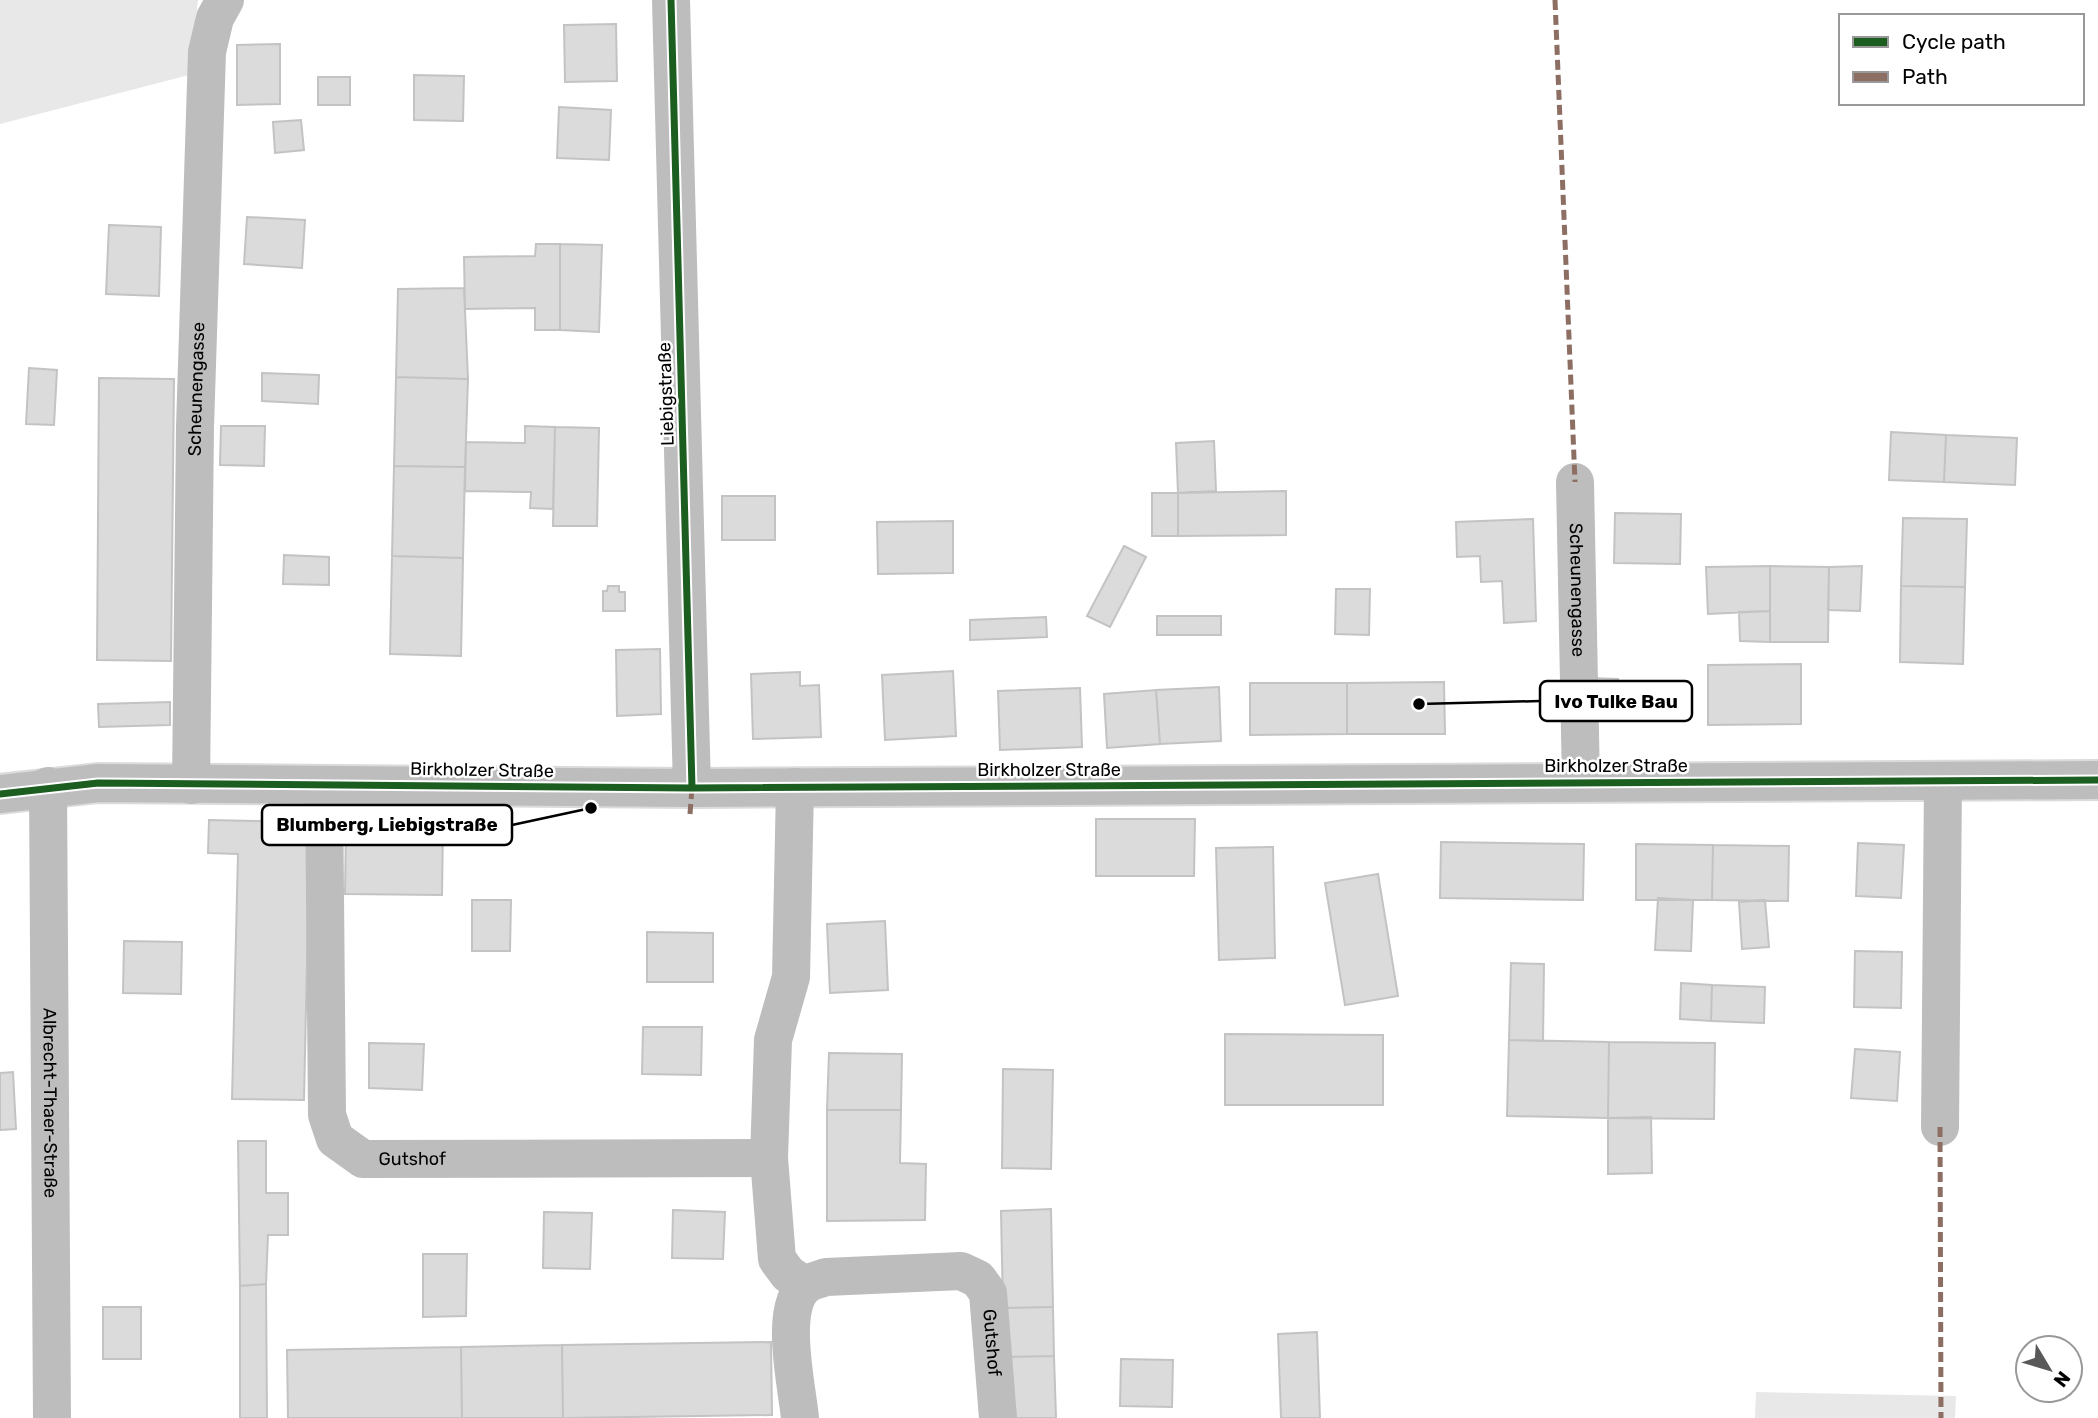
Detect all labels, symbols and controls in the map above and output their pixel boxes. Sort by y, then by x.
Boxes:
legend [1839,14,2084,105]
text: Cycle path [1902,29,2006,54]
text: Path [1902,64,1948,89]
street label: Scheunengasse [184,322,209,456]
street label: Liebigstraße [653,342,679,446]
street label: Scheunengasse [1565,523,1589,657]
callout: Ivo Tulke Bau [1540,681,1692,721]
text: Ivo Tulke Bau [1554,690,1678,713]
street label: Birkholzer Straße [1544,755,1688,777]
street label: Birkholzer Straße [410,758,554,782]
street label: Birkholzer Straße [977,759,1121,781]
callout: Blumberg, Liebigstraße [262,805,512,845]
text: Blumberg, Liebigstraße [276,813,498,836]
street label: Albrecht-Thaer-Straße [38,1008,62,1198]
street label: Gutshof [379,1148,446,1170]
street label: Gutshof [978,1308,1006,1377]
north arrow [2014,1334,2084,1404]
text: N [2049,1367,2075,1392]

